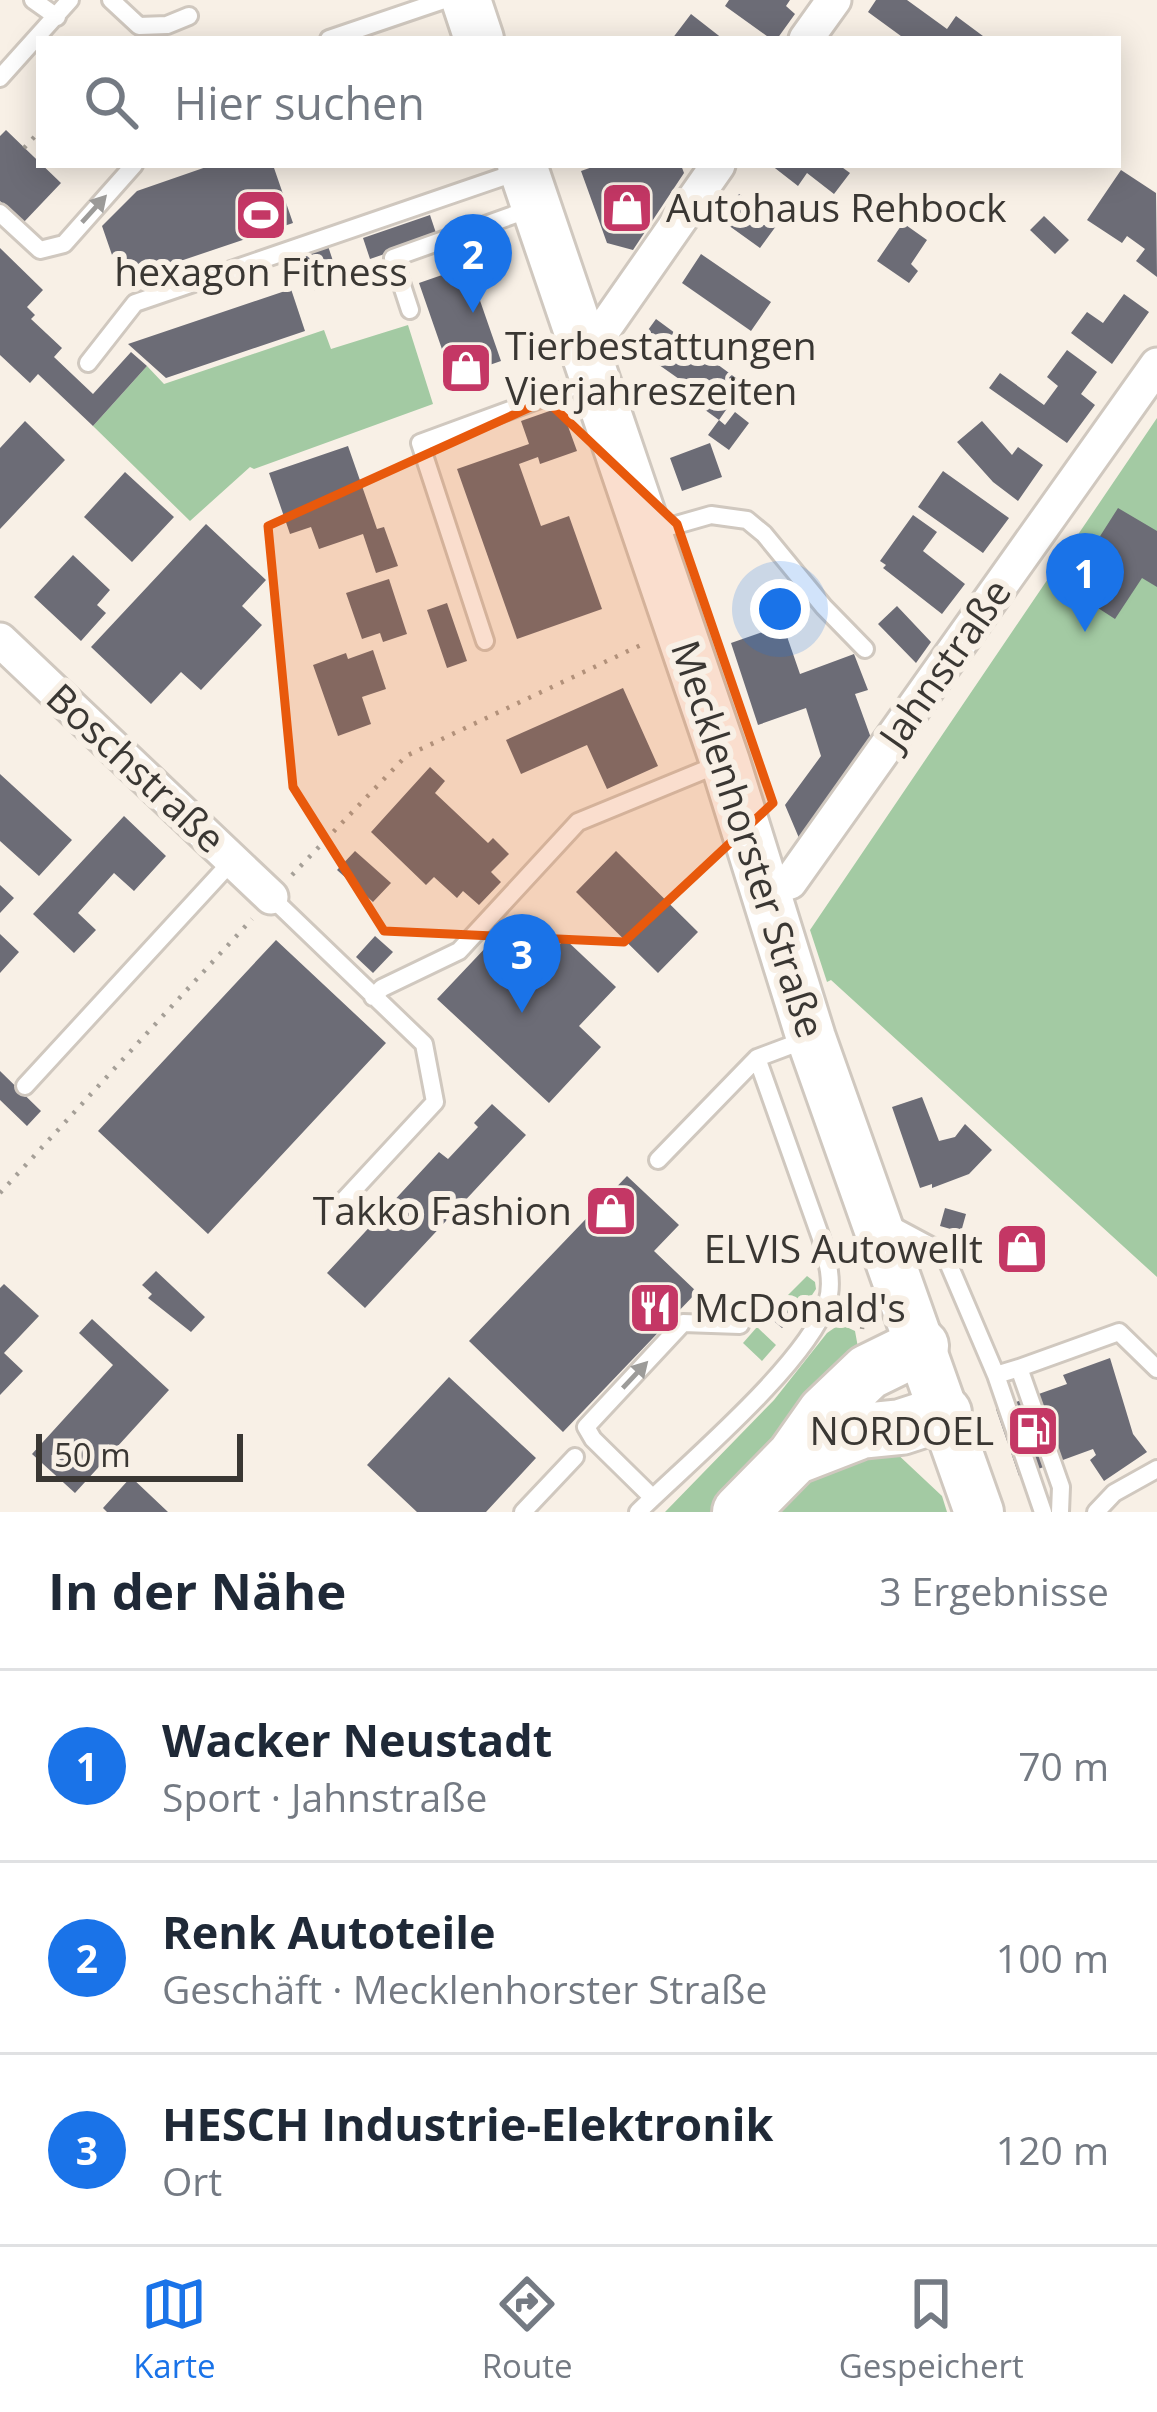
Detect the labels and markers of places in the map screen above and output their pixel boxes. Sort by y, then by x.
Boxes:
shop icon: Autohaus Rehbock [599,180,655,236]
place label: Autohaus Rehbock [666,180,1007,233]
sports icon: hexagon Fitness [233,187,289,243]
pin: 2 [434,214,512,313]
place label: hexagon Fitness [114,244,408,297]
place label: Tierbestattungen Vierjahreszeiten [505,318,817,416]
shop icon: Tierbestattungen Vierjahreszeiten [438,340,494,396]
pin: 1 [1046,533,1124,632]
pin: 3 [483,914,561,1013]
place label: Takko Fashion [313,1183,572,1236]
shop icon: Takko Fashion [583,1183,639,1239]
place label: ELVIS Autowellt [704,1221,983,1274]
shop icon: ELVIS Autowellt [994,1221,1050,1277]
restaurant icon: McDonald's [627,1280,683,1336]
place label: McDonald's [694,1280,906,1333]
place label: NORDOEL [810,1403,994,1456]
fuel station icon: NORDOEL [1005,1403,1061,1459]

